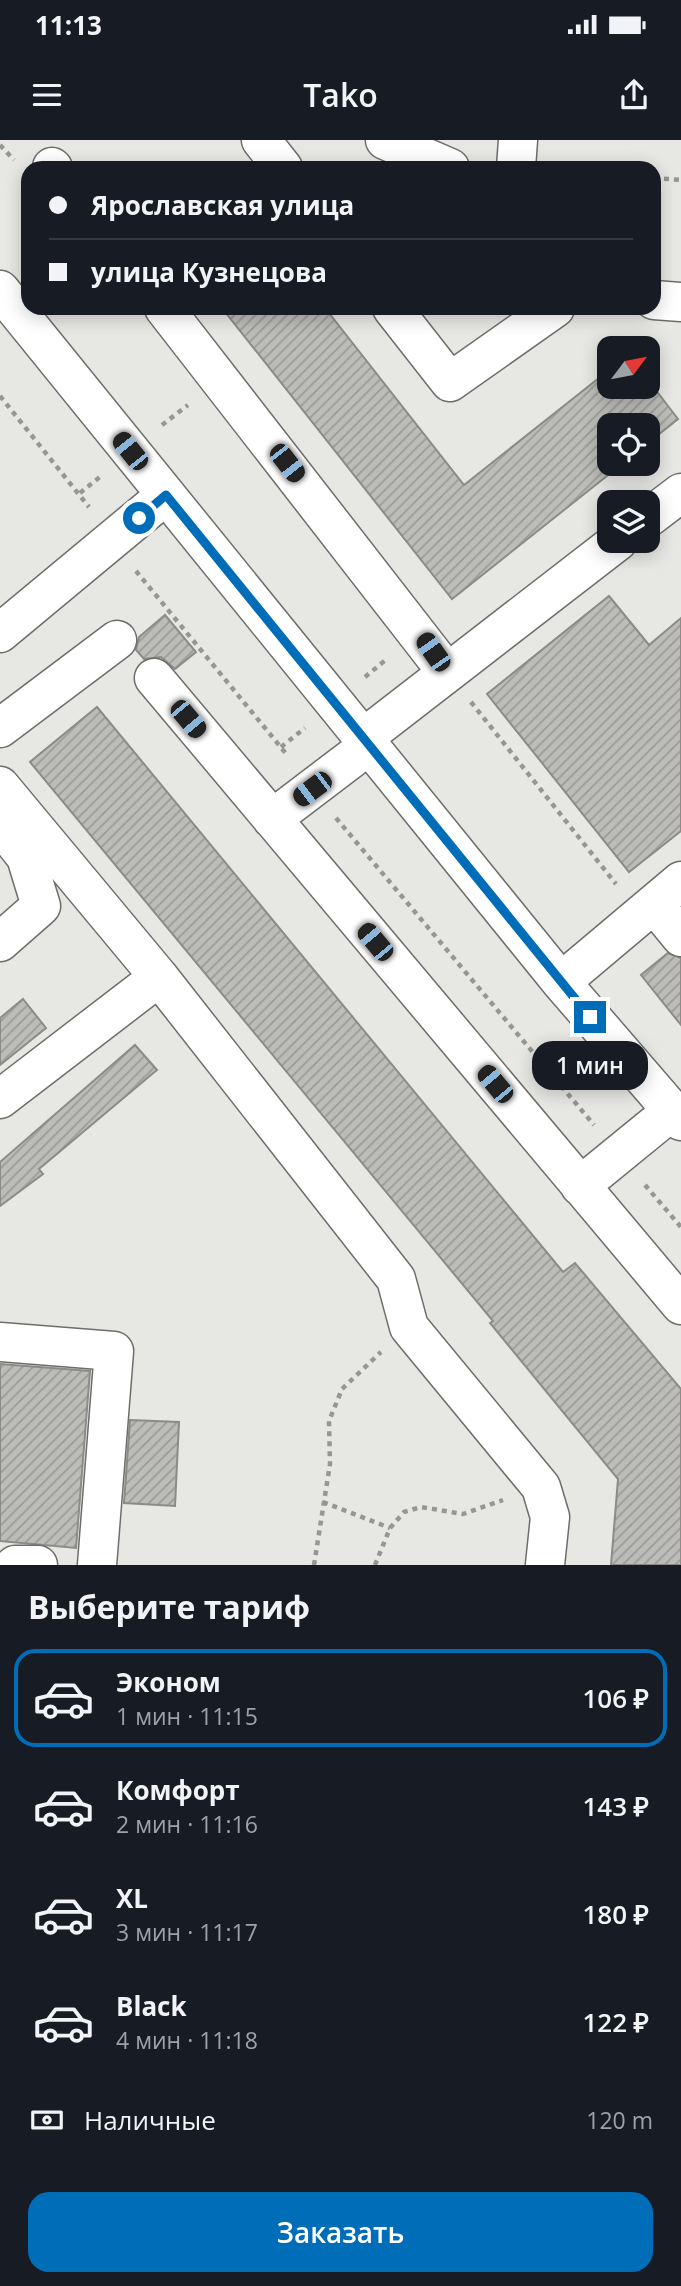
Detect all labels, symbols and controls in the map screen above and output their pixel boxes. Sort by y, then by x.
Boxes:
text: 11:13 [35,7,102,43]
text: Tako [303,73,378,116]
icon: menu [28,76,66,114]
icon: share [615,76,653,114]
text: Ярославская улица [91,187,354,223]
text: улица Кузнецова [91,254,327,290]
north arrow [597,336,660,399]
map controls [597,336,660,553]
button: locate [597,413,660,476]
car [109,428,152,474]
car [266,440,309,486]
button: layers [597,490,660,553]
route start [123,502,155,534]
car [413,629,454,675]
car [167,696,210,742]
car [289,768,336,810]
car [354,919,397,965]
route end [574,1001,606,1033]
callout: 1 мин [532,1042,648,1090]
text: 1 мин [556,1049,624,1081]
car [474,1061,517,1107]
text: Выберите тариф [28,1585,310,1628]
text: Эконом [116,1664,221,1700]
icon: car [32,1667,95,1730]
text: 106 ₽ [583,1680,649,1716]
text: 1 мин · 11:15 [116,1700,258,1732]
text: Комфорт [116,1772,240,1808]
icon: car [32,1775,95,1838]
text: 143 ₽ [583,1788,649,1824]
text: 2 мин · 11:16 [116,1808,258,1840]
text: XL [116,1880,148,1916]
icon: car [32,1883,95,1946]
text: 180 ₽ [583,1896,649,1932]
text: 3 мин · 11:17 [116,1916,258,1948]
text: Black [116,1988,187,2024]
icon: car [32,1991,95,2054]
text: 122 ₽ [583,2004,649,2040]
text: 4 мин · 11:18 [116,2024,258,2056]
icon: cash [28,2101,66,2139]
text: Наличные [84,2102,216,2138]
text: 120 m [586,2104,653,2136]
button: Заказать [28,2192,653,2272]

